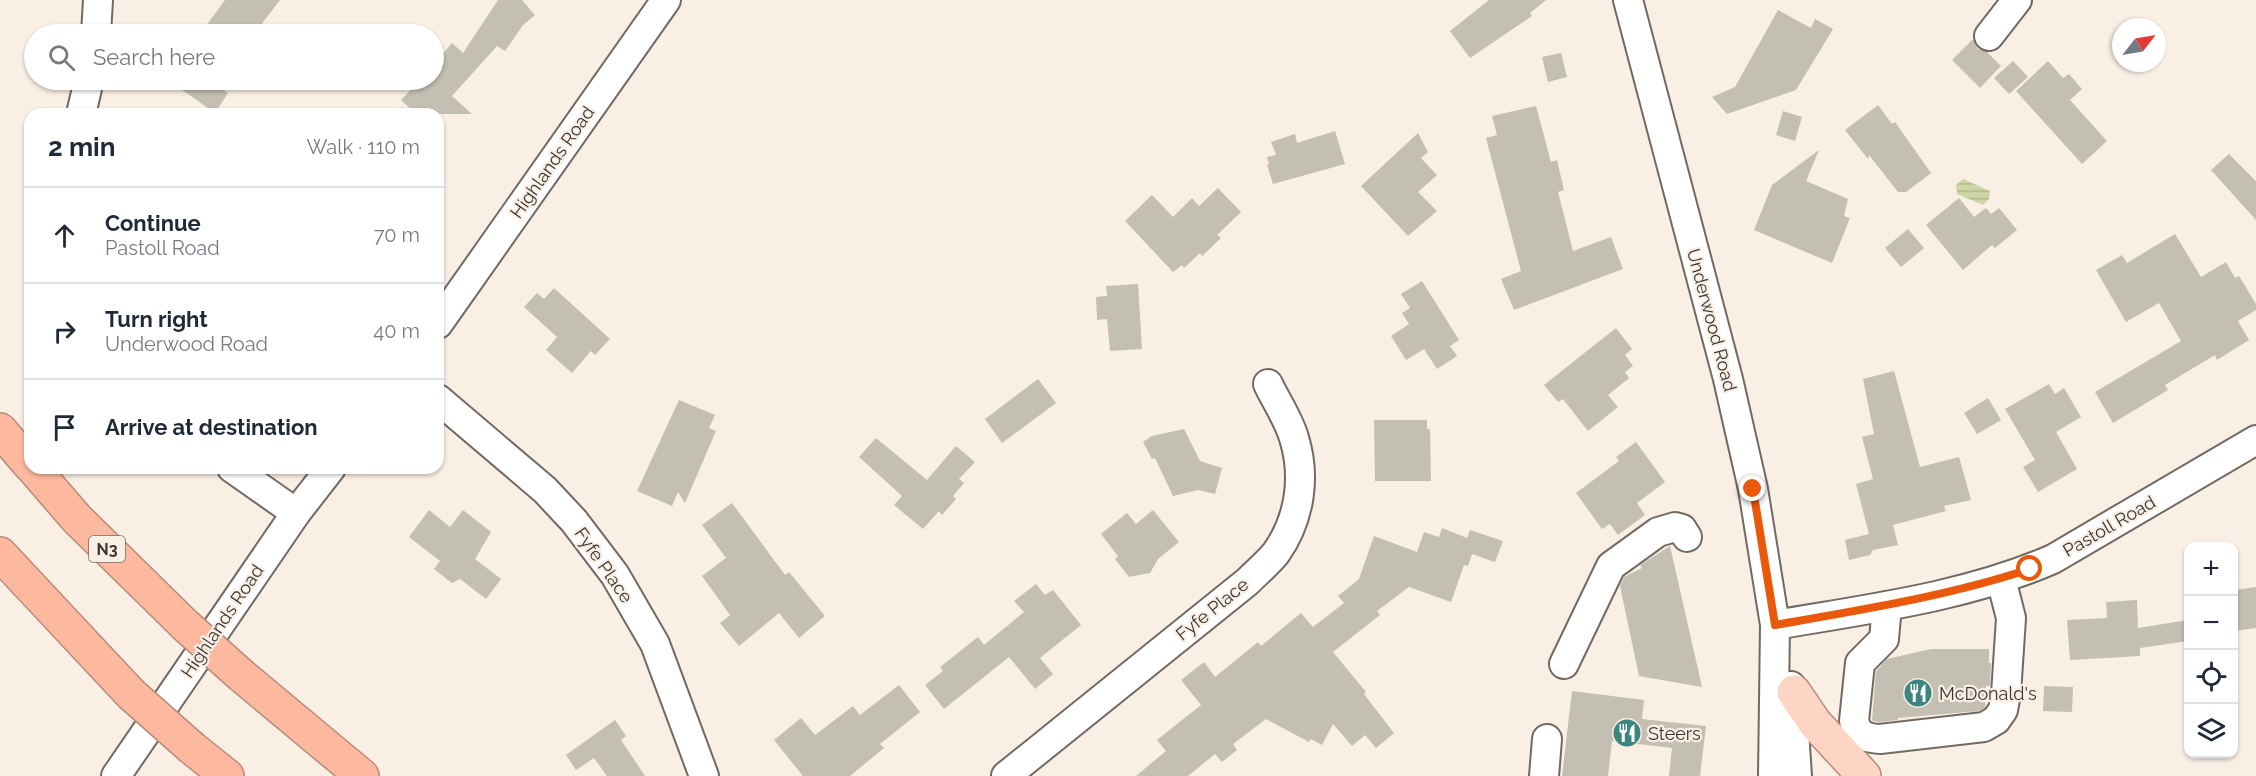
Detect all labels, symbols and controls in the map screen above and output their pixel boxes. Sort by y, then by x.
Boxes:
north arrow [2112,18,2166,72]
search box [24,24,444,90]
icon: search [45,41,78,74]
text: Search here [93,44,215,70]
street label: Highlands Road [506,102,598,222]
text: 2 min [48,132,115,162]
text: Walk · 110 m [306,135,420,159]
text: Continue [105,210,201,236]
icon: ahead [48,219,81,252]
text: 70 m [374,223,420,247]
text: Pastoll Road [105,236,220,260]
street label: Underwood Road [1683,246,1741,394]
text: Turn right [105,306,208,332]
icon: right [48,315,81,348]
text: 40 m [373,319,420,343]
text: Underwood Road [105,332,268,356]
icon: arrive [48,411,81,444]
text: Arrive at destination [105,414,318,440]
route end [1739,475,1765,501]
street label: Pastoll Road [2059,491,2159,561]
street label: Fyfe Place [570,523,638,607]
road number: N3 [89,536,125,562]
map controls [2184,542,2238,758]
button: + [2184,542,2238,596]
route start [2016,555,2042,581]
street label: Highlands Road [176,561,268,681]
street label: Fyfe Place [1172,573,1253,645]
button: − [2184,596,2238,650]
button: locate [2184,650,2238,704]
restaurant icon: McDonald's [1902,677,1934,709]
place label: McDonald's [1939,683,2037,704]
button: layers [2184,704,2238,758]
restaurant icon: Steers [1611,717,1643,749]
place label: Steers [1648,723,1701,744]

